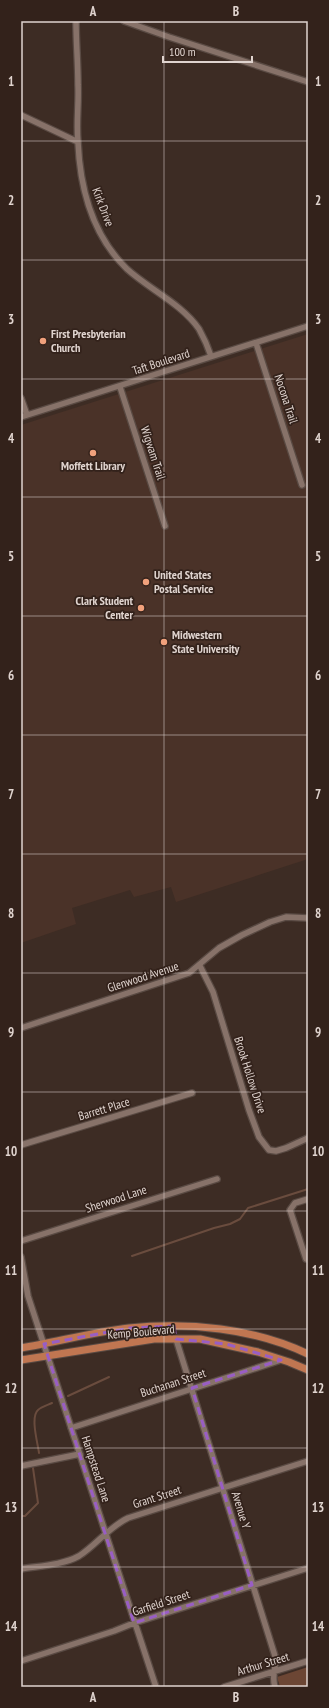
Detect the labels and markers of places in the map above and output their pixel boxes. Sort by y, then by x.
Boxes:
place label: First Presbyterian Church [51,326,126,355]
marker: First Presbyterian Church [38,336,48,346]
marker: Moffett Library [88,448,98,458]
place label: Moffett Library [61,458,125,473]
place label: United States Postal Service [154,567,213,596]
marker: United States Postal Service [141,577,151,587]
place label: Clark Student Center [76,593,133,622]
marker: Clark Student Center [136,603,146,613]
place label: Midwestern State University [172,627,240,656]
marker: Midwestern State University [159,637,169,647]

